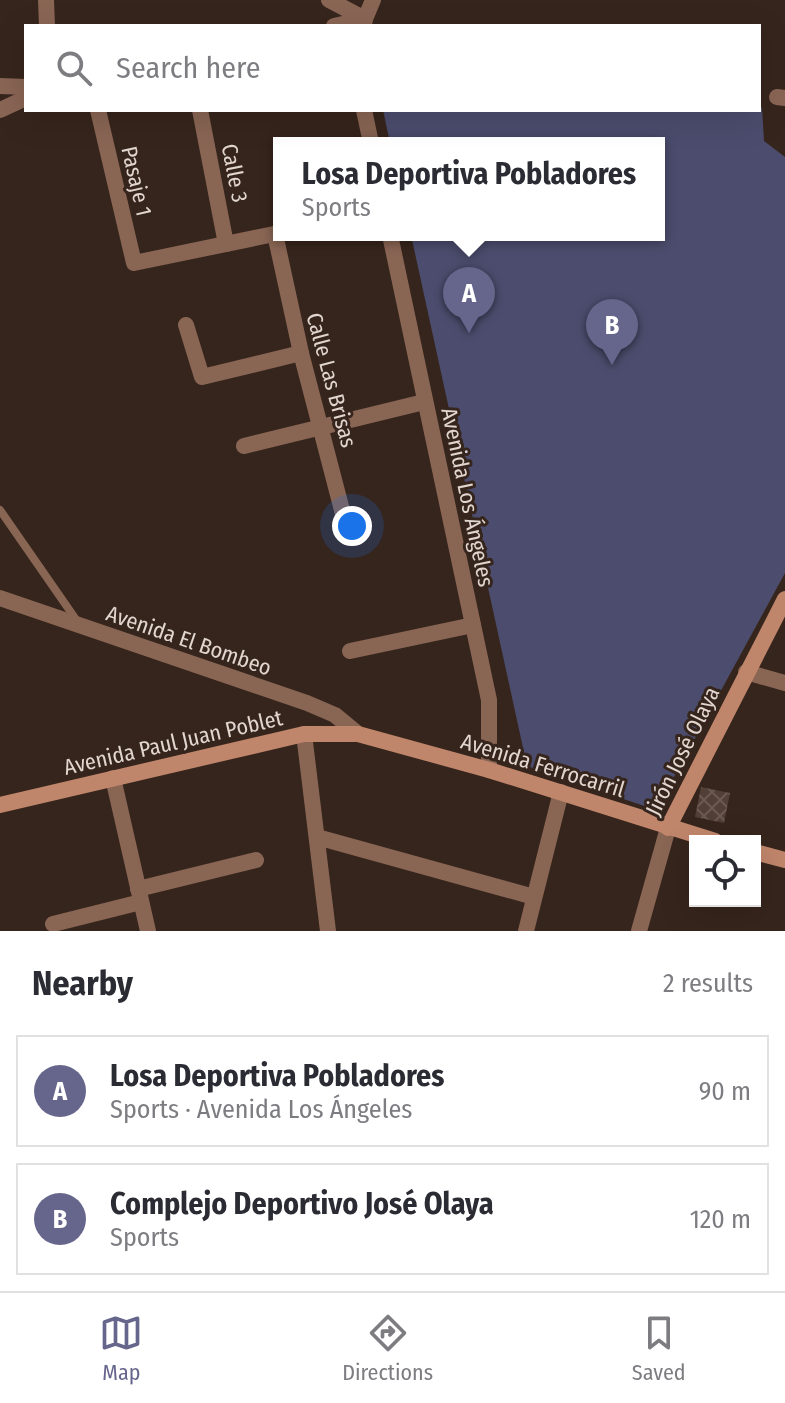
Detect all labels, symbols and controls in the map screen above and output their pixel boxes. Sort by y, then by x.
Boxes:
search box [24,24,761,112]
icon: search [52,46,96,90]
text: Search here [116,50,261,86]
popup [273,137,665,241]
street label: Calle 3 [216,142,253,205]
street label: Pasaje 1 [115,144,158,219]
text: Losa Deportiva Pobladores [302,156,636,192]
text: Sports [302,192,371,223]
pin: A [443,267,495,333]
pin: B [586,299,638,365]
street label: Calle Las Brisas [301,310,362,450]
street label: Avenida Los Ángeles [435,405,500,589]
your location [332,506,372,546]
street label: Avenida El Bombeo [103,600,275,681]
street label: Jirón José Olaya [640,682,725,820]
street label: Avenida Paul Juan Poblet [61,704,286,781]
street label: Avenida Ferrocarril [458,728,628,803]
map controls [689,835,761,907]
button: locate [689,835,761,907]
text: Nearby [32,963,133,1004]
text: 2 results [663,968,753,999]
text: Losa Deportiva Pobladores [110,1058,444,1094]
text: A [53,1076,67,1107]
text: 90 m [699,1076,751,1107]
text: Sports · Avenida Los Ángeles [110,1094,412,1125]
text: Complejo Deportivo José Olaya [110,1186,494,1222]
text: B [53,1204,67,1235]
text: 120 m [690,1204,751,1235]
text: Sports [110,1222,179,1253]
tab: Map [99,1311,143,1386]
tab: Directions [342,1311,433,1386]
tab: Saved [632,1311,686,1386]

